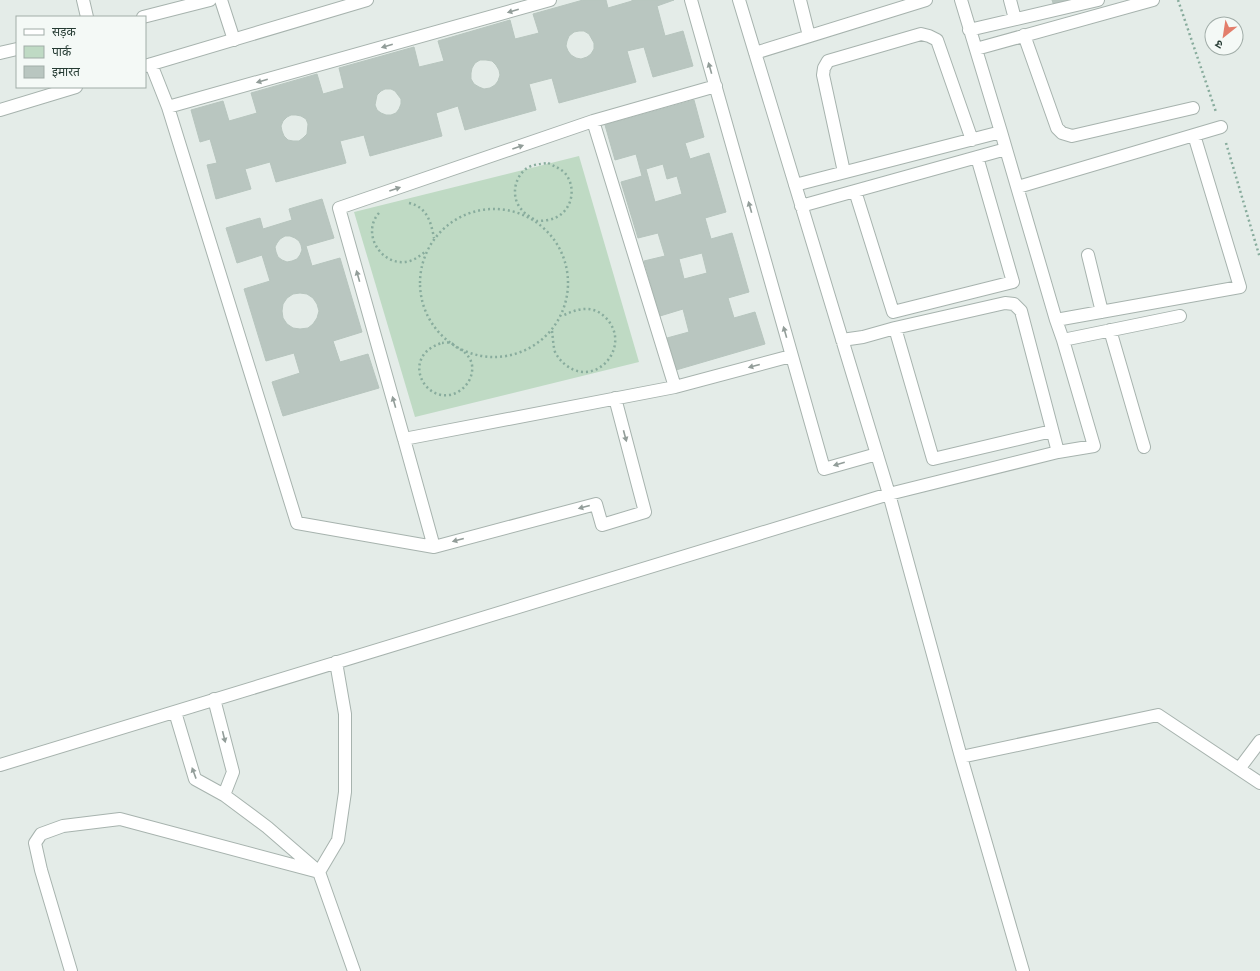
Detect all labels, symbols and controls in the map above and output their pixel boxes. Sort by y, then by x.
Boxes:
one-way arrow [506,8,519,14]
legend [16,16,146,88]
north arrow [1204,16,1244,56]
text: सड़क [52,25,77,40]
text: उ [1213,37,1225,51]
one-way arrow [381,43,394,49]
text: पार्क [52,45,72,60]
one-way arrow [707,62,713,75]
text: इमारत [52,65,81,80]
one-way arrow [256,78,268,84]
one-way arrow [512,144,524,150]
one-way arrow [389,186,401,192]
one-way arrow [746,201,752,213]
one-way arrow [355,270,361,282]
one-way arrow [782,326,788,338]
one-way arrow [747,363,759,369]
one-way arrow [391,395,397,407]
one-way arrow [622,430,628,442]
one-way arrow [833,461,845,467]
one-way arrow [578,504,590,510]
one-way arrow [452,537,464,543]
one-way arrow [221,730,227,743]
one-way arrow [190,766,196,778]

